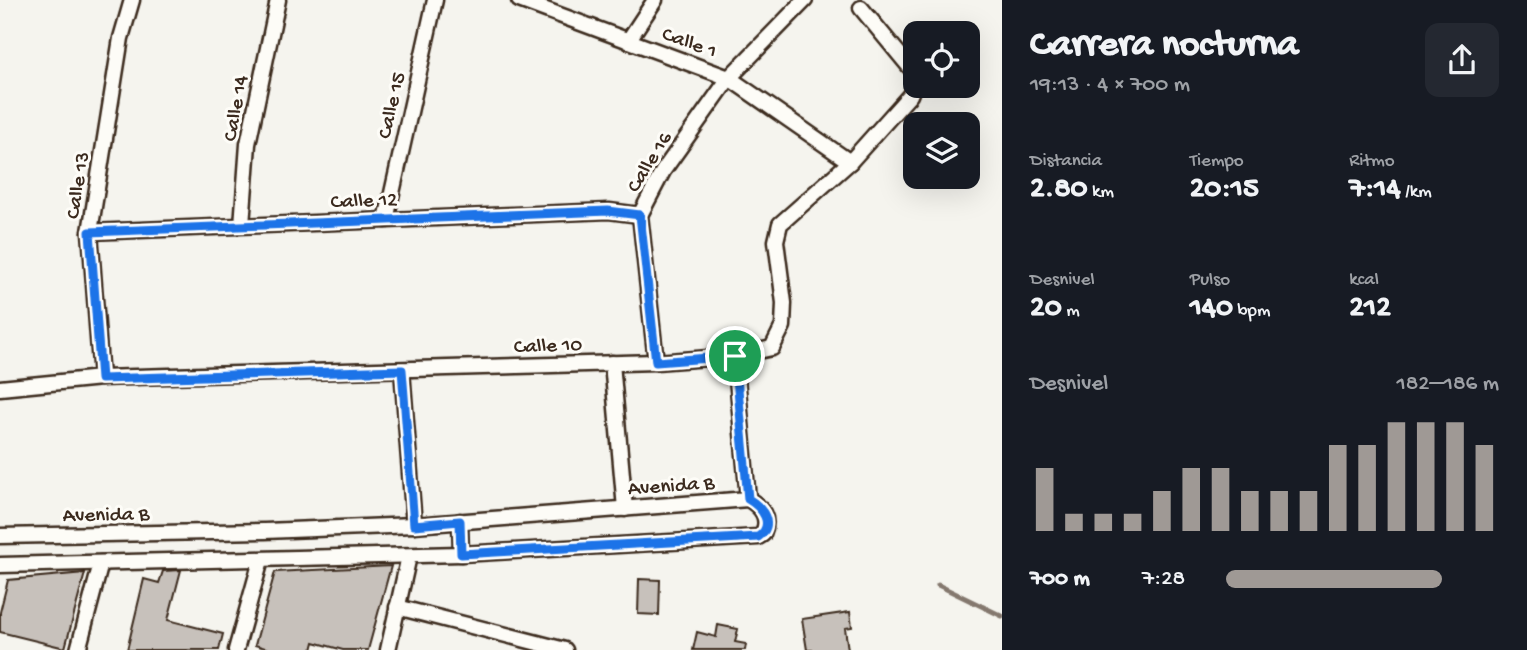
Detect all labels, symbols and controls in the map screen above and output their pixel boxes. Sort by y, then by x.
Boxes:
map controls [903,21,980,189]
button: locate [903,21,980,98]
street label: Calle 1 [658,23,720,66]
button: share [1425,23,1499,97]
text: Carrera nocturna [1030,24,1298,68]
street label: Calle 15 [374,70,413,142]
text: 19:13 · 4 × 700 m [1030,72,1190,99]
street label: Calle 14 [219,74,256,144]
button: layers [903,112,980,189]
street label: Calle 16 [623,127,680,198]
street label: Calle 13 [62,150,97,221]
text: Distancia [1030,150,1102,173]
text: Tiempo [1190,150,1244,173]
text: Ritmo [1349,150,1395,173]
text: 2.80 [1030,173,1088,208]
text: 20:15 [1190,173,1259,208]
text: 7:14 [1349,173,1401,208]
text: km [1088,181,1114,204]
text: /km [1401,181,1432,204]
street label: Calle 12 [330,189,398,216]
text: Desnivel [1030,269,1095,292]
text: Pulso [1190,269,1230,292]
text: kcal [1349,269,1379,292]
text: 20 [1030,292,1062,327]
text: 140 [1190,292,1233,327]
text: 212 [1349,292,1391,327]
text: m [1062,300,1080,323]
text: bpm [1233,300,1270,323]
pin [705,326,765,386]
street label: Calle 10 [513,334,583,361]
icon: arrive [716,337,754,375]
text: Desnivel [1030,371,1108,398]
text: 182–186 m [1396,371,1499,398]
street label: Avenida B [627,472,717,503]
street label: Avenida B [63,503,151,530]
text: 700 m [1030,566,1090,593]
text: 7:28 [1142,566,1185,593]

